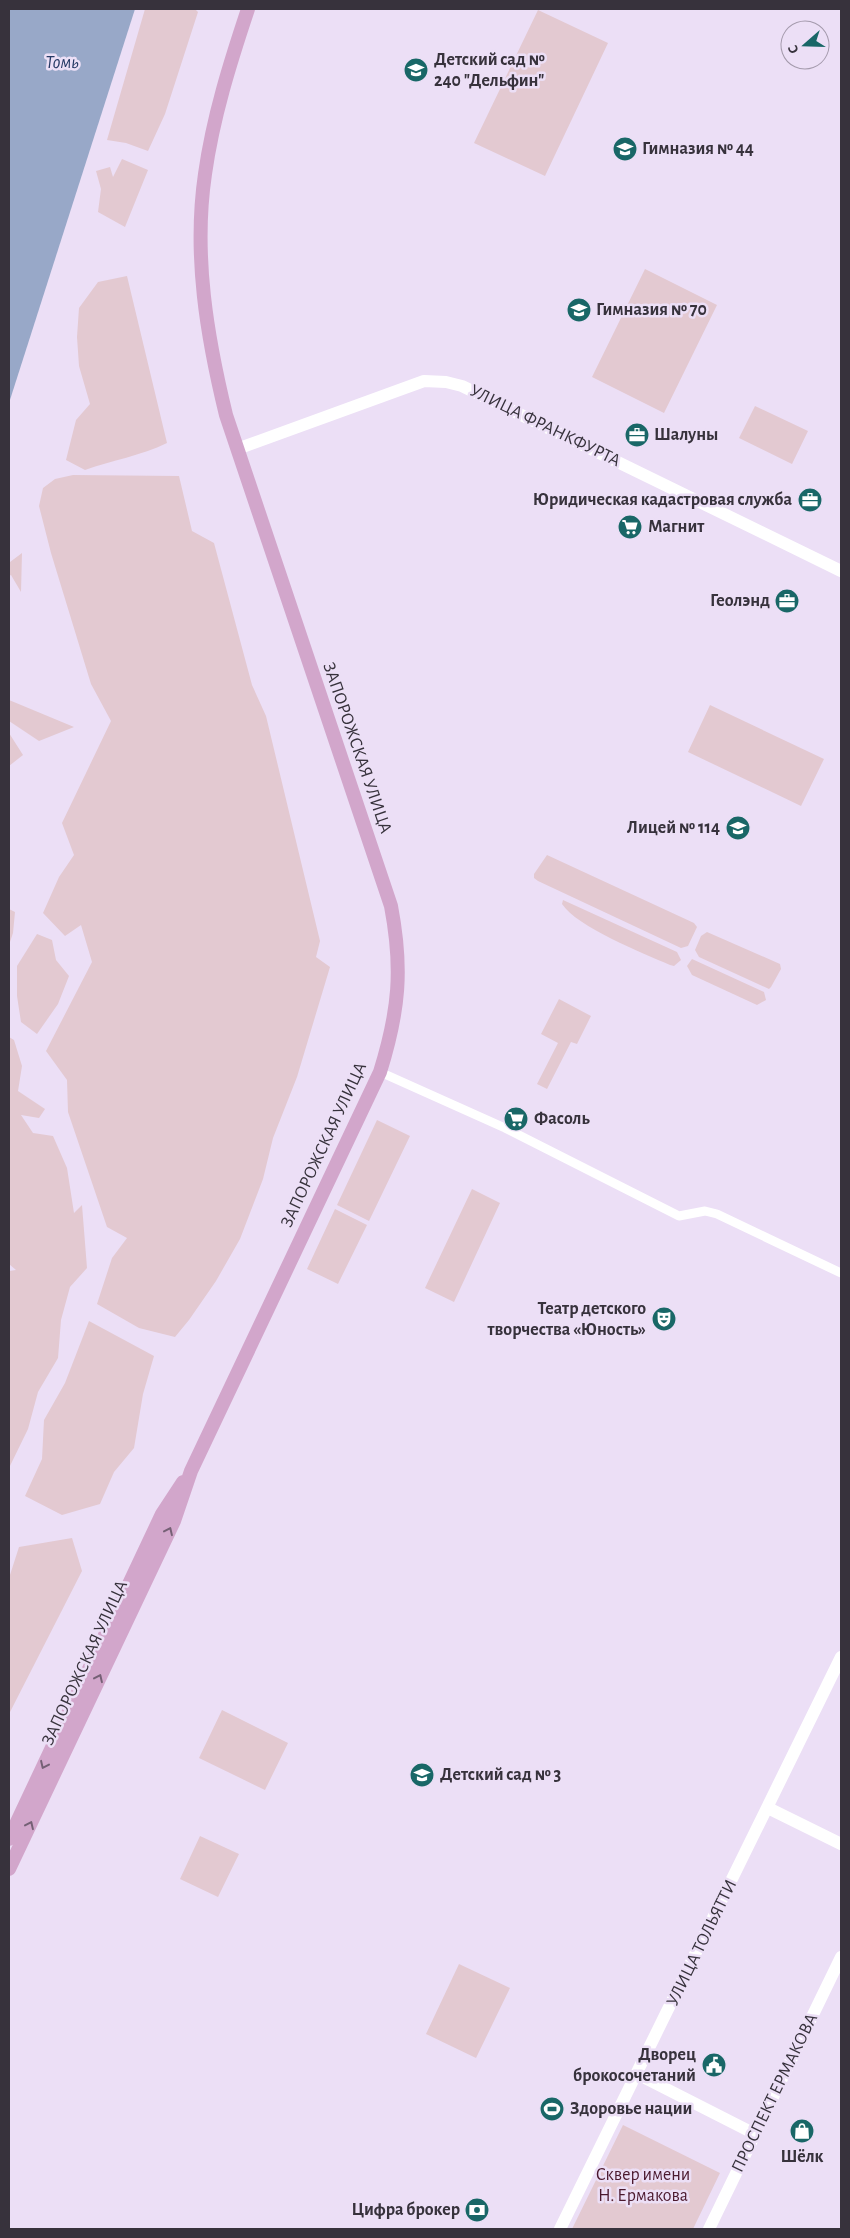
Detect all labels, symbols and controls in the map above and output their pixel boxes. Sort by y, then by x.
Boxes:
north arrow [780,20,830,70]
text: С [786,43,802,55]
place label: Детский сад № 240 "Дельфин" [434,51,545,90]
water label: Томь [45,53,79,72]
school or university icon: Детский сад № 240 "Дельфин" [403,57,429,83]
school or university icon: Гимназия № 44 [612,136,638,162]
place label: Гимназия № 44 [642,140,754,158]
school or university icon: Гимназия № 70 [566,297,592,323]
place label: Гимназия № 70 [596,301,707,319]
street label: УЛИЦА ФРАНКФУРТА [467,382,624,470]
office icon: Шалуны [624,422,650,448]
place label: Шалуны [654,426,718,444]
office icon: Юридическая кадастровая служба [797,487,823,513]
place label: Юридическая кадастровая служба [533,491,792,509]
supermarket icon: Магнит [617,514,643,540]
place label: Магнит [648,518,705,536]
office icon: Геолэнд [774,588,800,614]
place label: Геолэнд [710,592,770,610]
street label: ЗАПОРОЖСКАЯ УЛИЦА [319,660,395,836]
school or university icon: Лицей № 114 [725,815,751,841]
place label: Лицей № 114 [627,819,720,837]
street label: ЗАПОРОЖСКАЯ УЛИЦА [278,1059,370,1230]
supermarket icon: Фасоль [503,1106,529,1132]
place label: Фасоль [534,1110,590,1128]
place label: Театр детского творчества «Юность» [487,1300,646,1339]
theatre icon: Театр детского творчества «Юность» [651,1306,677,1332]
one-way arrow [162,1527,173,1536]
street label: ЗАПОРОЖСКАЯ УЛИЦА [39,1577,131,1748]
one-way arrow [93,1674,103,1683]
one-way arrow [40,1760,50,1769]
school or university icon: Детский сад № 3 [409,1762,435,1788]
place label: Детский сад № 3 [440,1766,562,1784]
one-way arrow [23,1821,34,1830]
street label: УЛИЦА ТОЛЬЯТТИ [664,1877,740,2009]
street label: ПРОСПЕКТ ЕРМАКОВА [729,2010,821,2175]
place label: Дворец брокосочетаний [573,2046,696,2085]
public building icon: Дворец брокосочетаний [701,2052,727,2078]
sports icon: Здоровье нации [539,2096,565,2122]
place label: Здоровье нации [570,2100,692,2118]
shop icon: Шёлк [789,2118,815,2144]
place label: Шёлк [781,2148,824,2166]
park label: Сквер имени Н. Ермакова [596,2166,690,2205]
bank icon: Цифра брокер [464,2197,490,2223]
place label: Цифра брокер [351,2201,460,2219]

